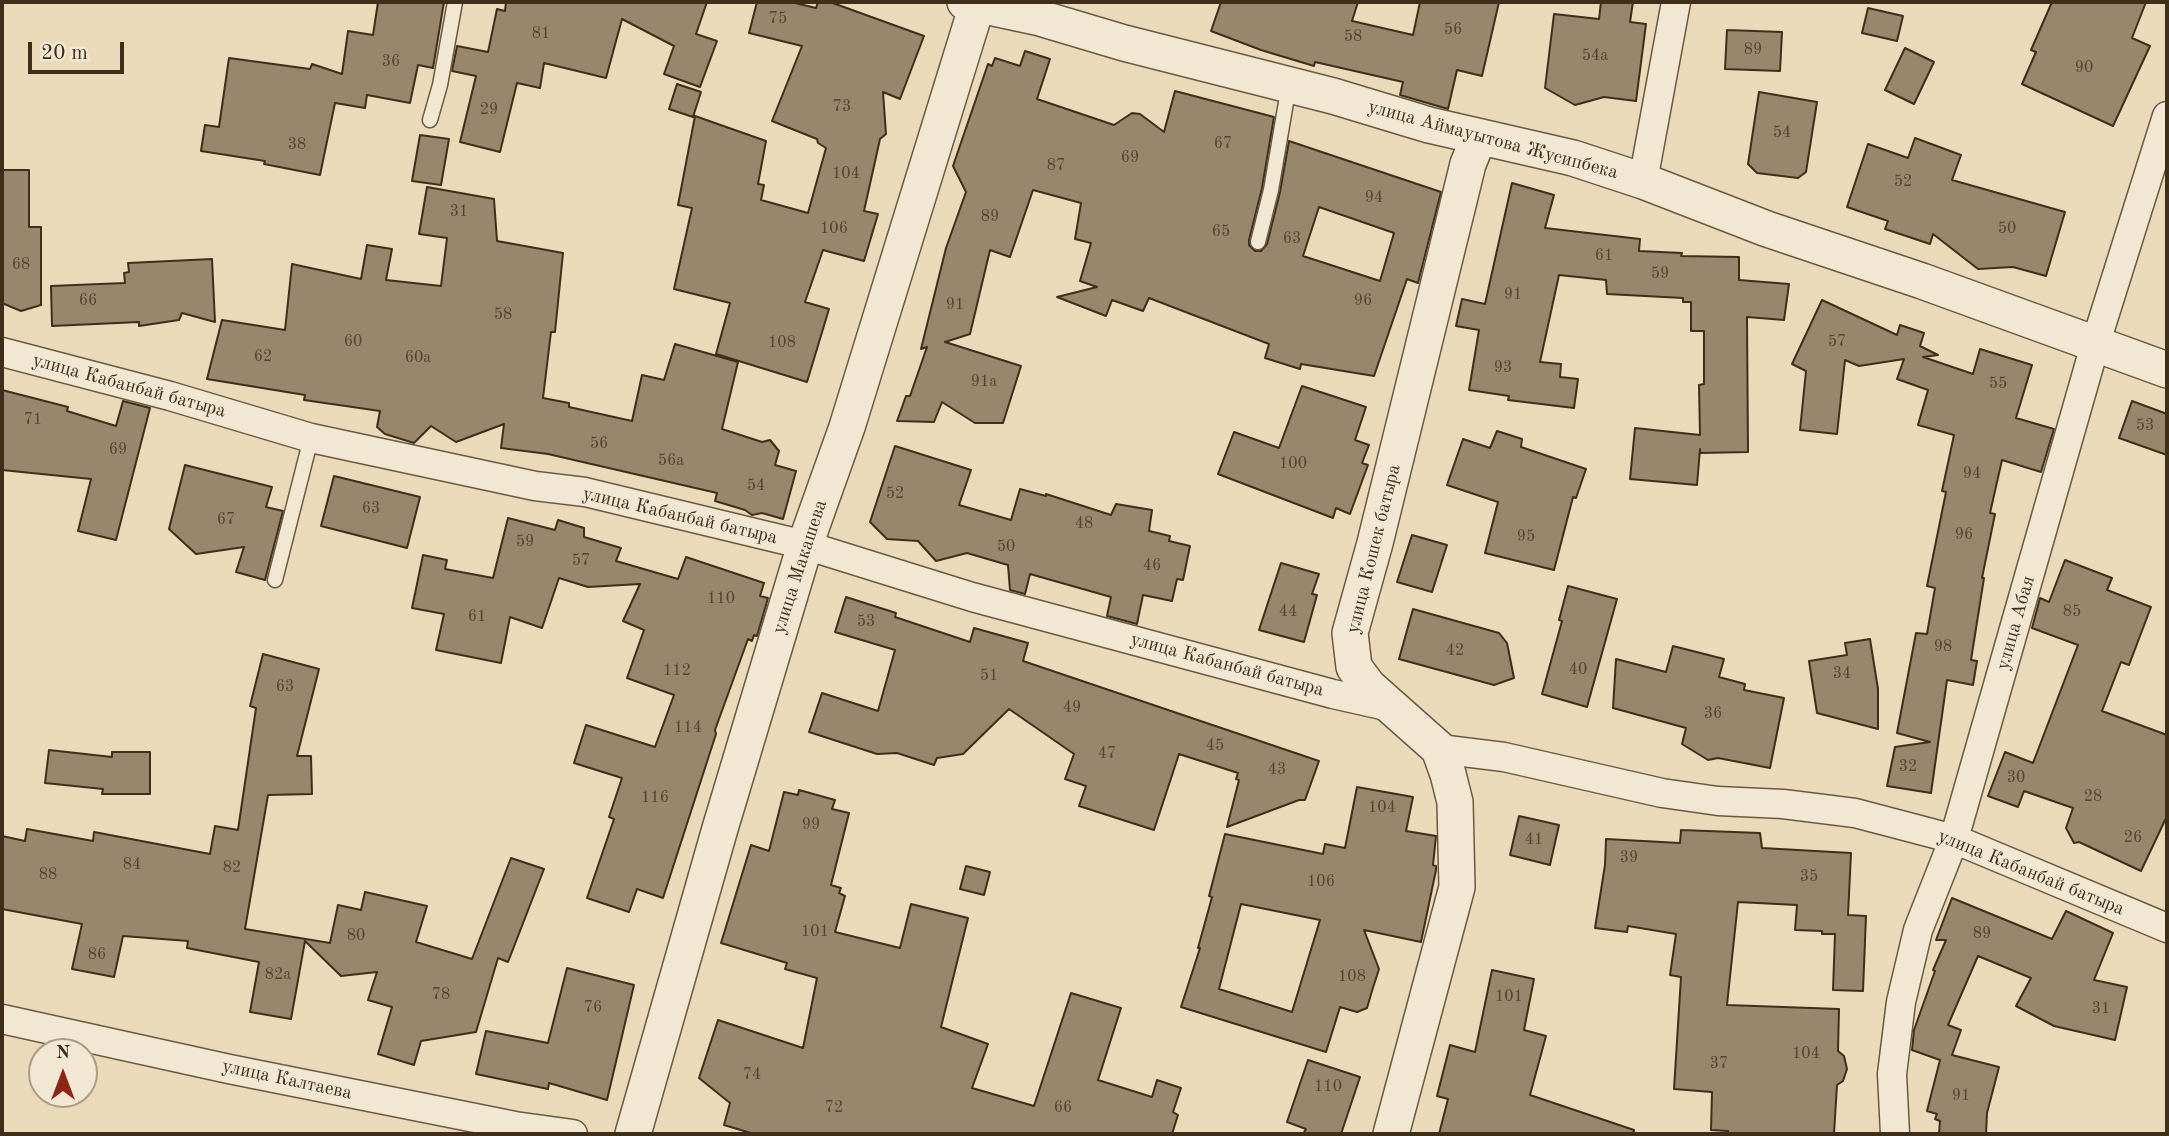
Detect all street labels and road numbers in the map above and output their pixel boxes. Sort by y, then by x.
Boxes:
street label: улица Аймауытова Жусипбека [1365,96,1621,184]
street label: улица Кабанбай батыра [30,349,228,423]
street label: улица Кошек батыра [1342,462,1406,636]
street label: улица Кабанбай батыра [580,482,780,550]
street label: улица Макашева [768,497,832,637]
street label: улица Абая [1992,573,2040,673]
street label: улица Кабанбай батыра [1128,628,1326,702]
street label: улица Кабанбай батыра [1934,825,2128,921]
street label: улица Калтаева [220,1055,354,1105]

